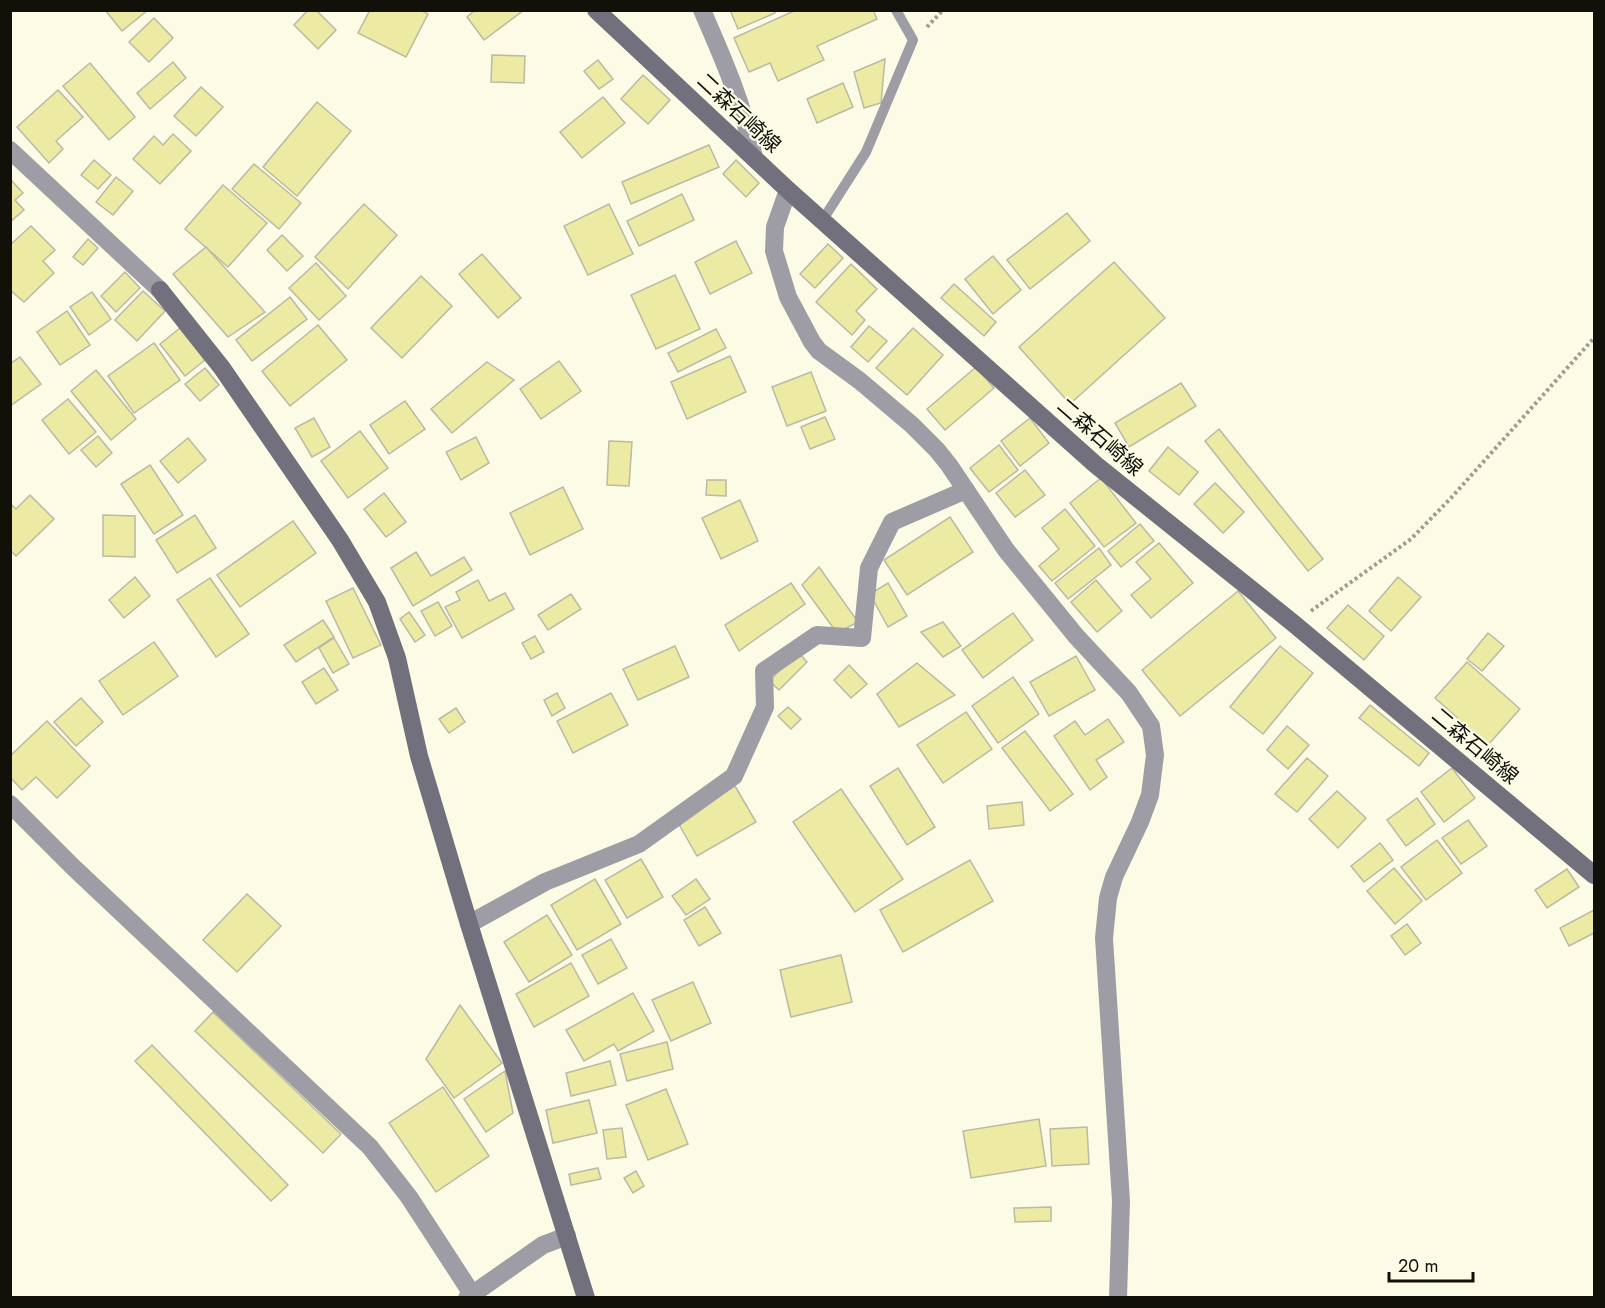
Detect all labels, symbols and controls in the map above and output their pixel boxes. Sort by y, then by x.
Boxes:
street label: 二森石崎線 [690,66,788,160]
street label: 二森石崎線 [1051,391,1149,483]
street label: 二森石崎線 [1425,701,1525,791]
scale bar [1389,1245,1473,1283]
text: 20 m [1398,1253,1438,1279]

